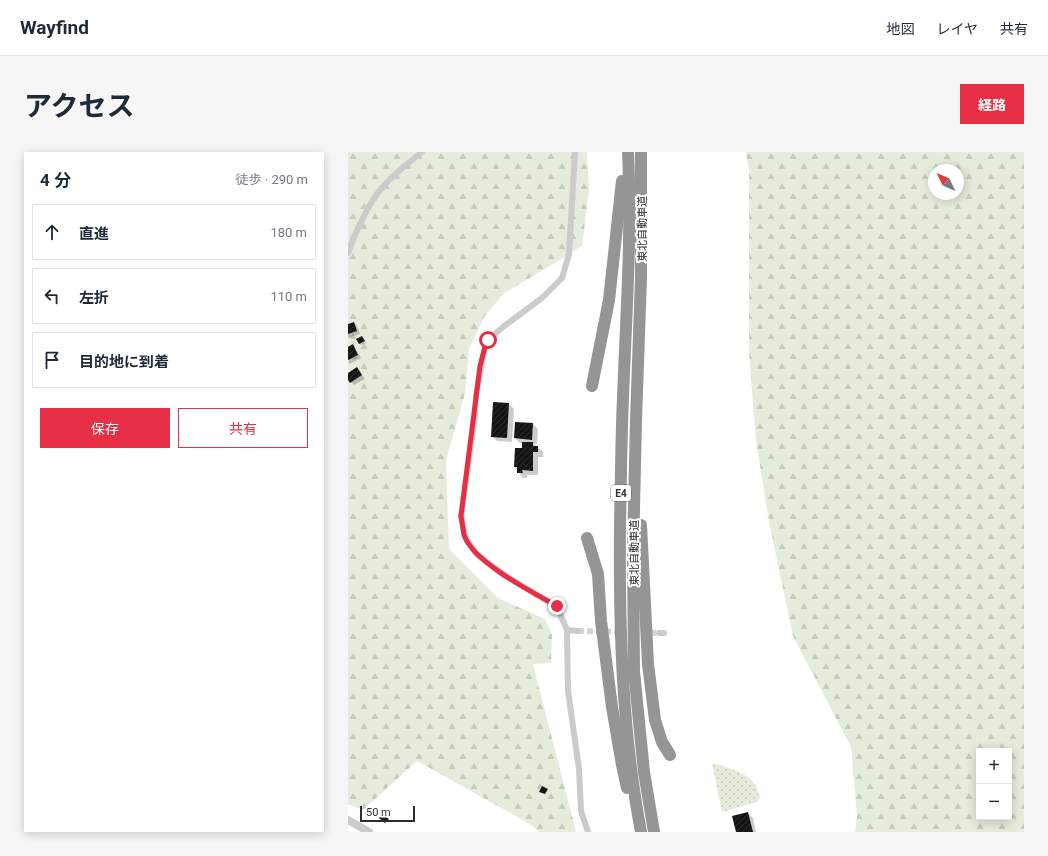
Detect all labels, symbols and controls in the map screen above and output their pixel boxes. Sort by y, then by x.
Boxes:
text: Wayfind [20,16,89,39]
text: 地図 [886,21,914,37]
text: レイヤ [936,21,978,37]
text: 共有 [1000,21,1028,37]
button: 経路 [960,84,1024,124]
text: アクセス [24,90,135,123]
north arrow [928,164,964,200]
text: 4 分 [40,170,71,190]
text: 徒歩 · 290 m [236,172,308,187]
street label: 東北自動車道 [636,196,649,262]
icon: ahead [41,221,63,243]
text: 直進 [79,225,109,243]
text: 180 m [270,225,307,240]
icon: left [41,285,63,307]
text: 左折 [79,289,109,307]
text: 110 m [270,289,307,304]
route start [479,331,497,349]
icon: arrive [41,349,63,371]
text: 目的地に到着 [79,353,169,371]
button: 保存 [40,408,170,448]
button: 共有 [178,408,308,448]
road number: E4 [611,485,631,501]
street label: 東北自動車道 [628,520,641,586]
route end [548,597,566,615]
map controls [976,748,1012,820]
button: + [976,748,1012,784]
button: − [976,784,1012,820]
scale bar [360,804,415,823]
text: 50 m [366,806,391,819]

